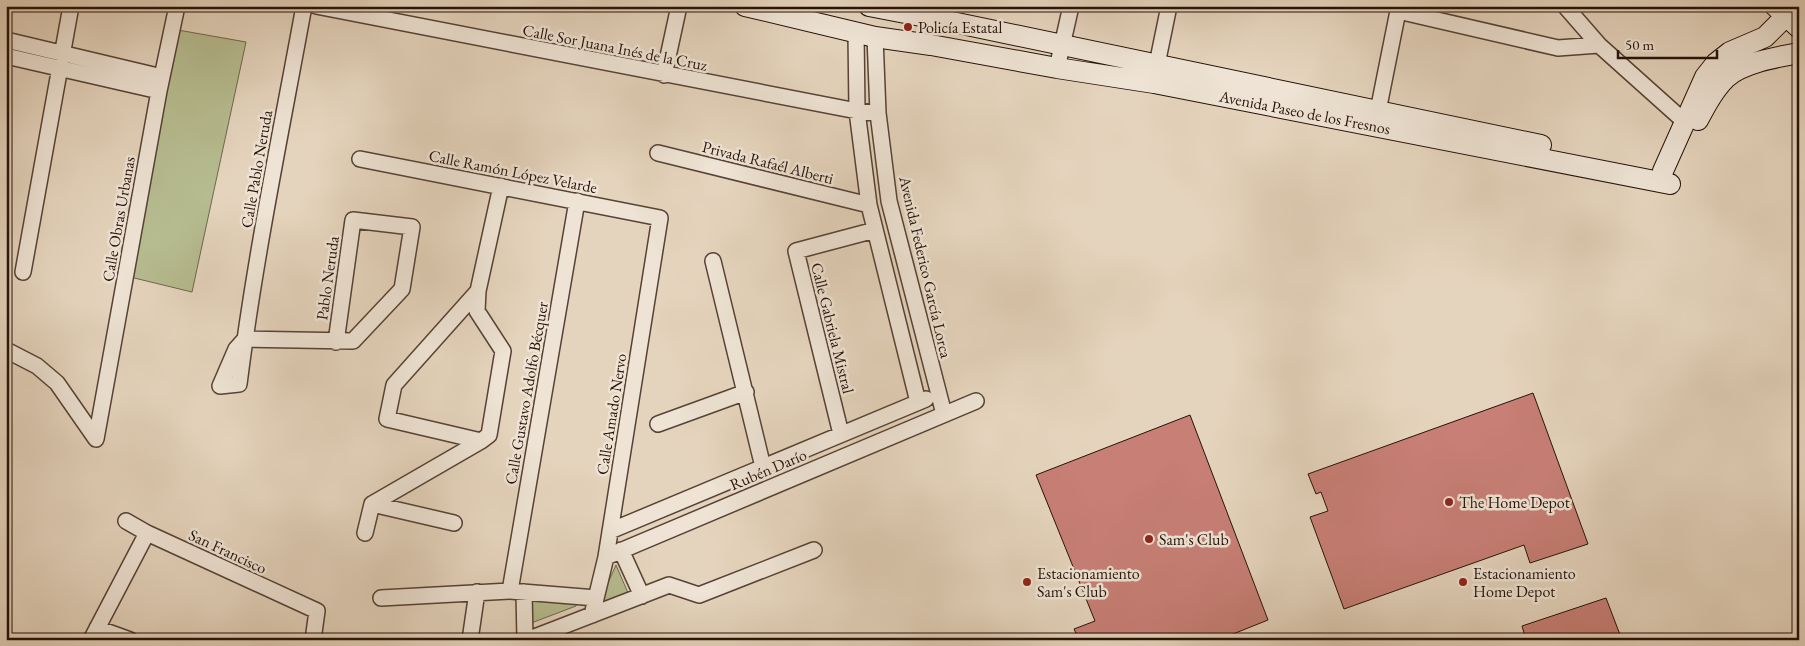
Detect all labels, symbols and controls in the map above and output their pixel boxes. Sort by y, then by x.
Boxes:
place label: Policía Estatal [918,17,1002,38]
street label: Calle Sor Juana Inés de la Cruz [521,19,709,76]
marker: Policía Estatal [902,21,914,33]
scale bar [1618,28,1716,60]
text: 50 m [1625,35,1654,54]
street label: Avenida Paseo de los Fresnos [1217,85,1392,139]
street label: Calle Pablo Neruda [236,108,277,230]
street label: Privada Rafaél Alberti [700,136,836,189]
street label: Calle Ramón López Velarde [427,145,599,198]
street label: Calle Obras Urbanas [97,155,140,283]
street label: Avenida Federico García Lorca [894,173,957,361]
street label: Pablo Neruda [311,234,344,321]
street label: Calle Gabriela Mistral [806,260,859,396]
street label: Calle Gustavo Adolfo Bécquer [500,299,553,486]
street label: Calle Amado Nervo [592,352,631,476]
street label: Rubén Darío [727,444,810,495]
place label: The Home Depot [1459,492,1570,513]
marker: The Home Depot [1443,496,1455,508]
street label: San Francisco [185,524,270,579]
place label: Sam's Club [1159,529,1229,550]
marker: Sam's Club [1143,533,1155,545]
place label: Estacionamiento Sam's Club [1037,563,1140,602]
place label: Estacionamiento Home Depot [1473,563,1576,602]
marker: Estacionamiento Sam's Club [1021,576,1033,588]
marker: Estacionamiento Home Depot [1457,576,1469,588]

